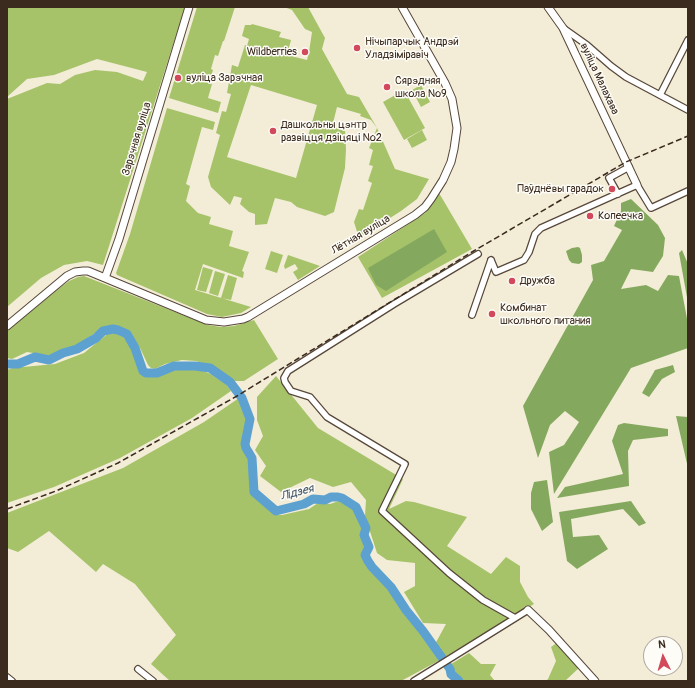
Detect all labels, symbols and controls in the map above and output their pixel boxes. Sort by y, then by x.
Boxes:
place label: Нічыпарчык Андрэй Уладзіміравіч [365,35,459,61]
street label: вуліца Малахава [577,41,621,117]
marker: Нічыпарчык Андрэй Уладзіміравіч [352,43,362,53]
place label: Wildberries [247,45,297,59]
marker: Wildberries [300,47,310,57]
place label: вуліца Зарэчная [186,71,262,85]
marker: вуліца Зарэчная [173,73,183,83]
place label: Сярэдняя школа №9 [395,74,447,100]
marker: Сярэдняя школа №9 [382,82,392,92]
street label: Зарэчная вуліца [120,101,154,177]
place label: Дашкольны цэнтр развіцця дзіцяці №2 [281,118,382,144]
marker: Дашкольны цэнтр развіцця дзіцяці №2 [268,126,278,136]
place label: Паўднёвы гарадок [517,182,604,196]
marker: Паўднёвы гарадок [607,184,617,194]
place label: Копеечка [598,209,643,223]
marker: Копеечка [585,211,595,221]
street label: Лётная вуліца [329,212,393,258]
place label: Дружба [520,274,555,288]
marker: Дружба [507,276,517,286]
place label: Комбинат школьного питания [500,301,590,327]
marker: Комбинат школьного питания [487,309,497,319]
water label: Лідзея [279,482,315,504]
north arrow [643,636,683,676]
text: N [658,638,666,651]

